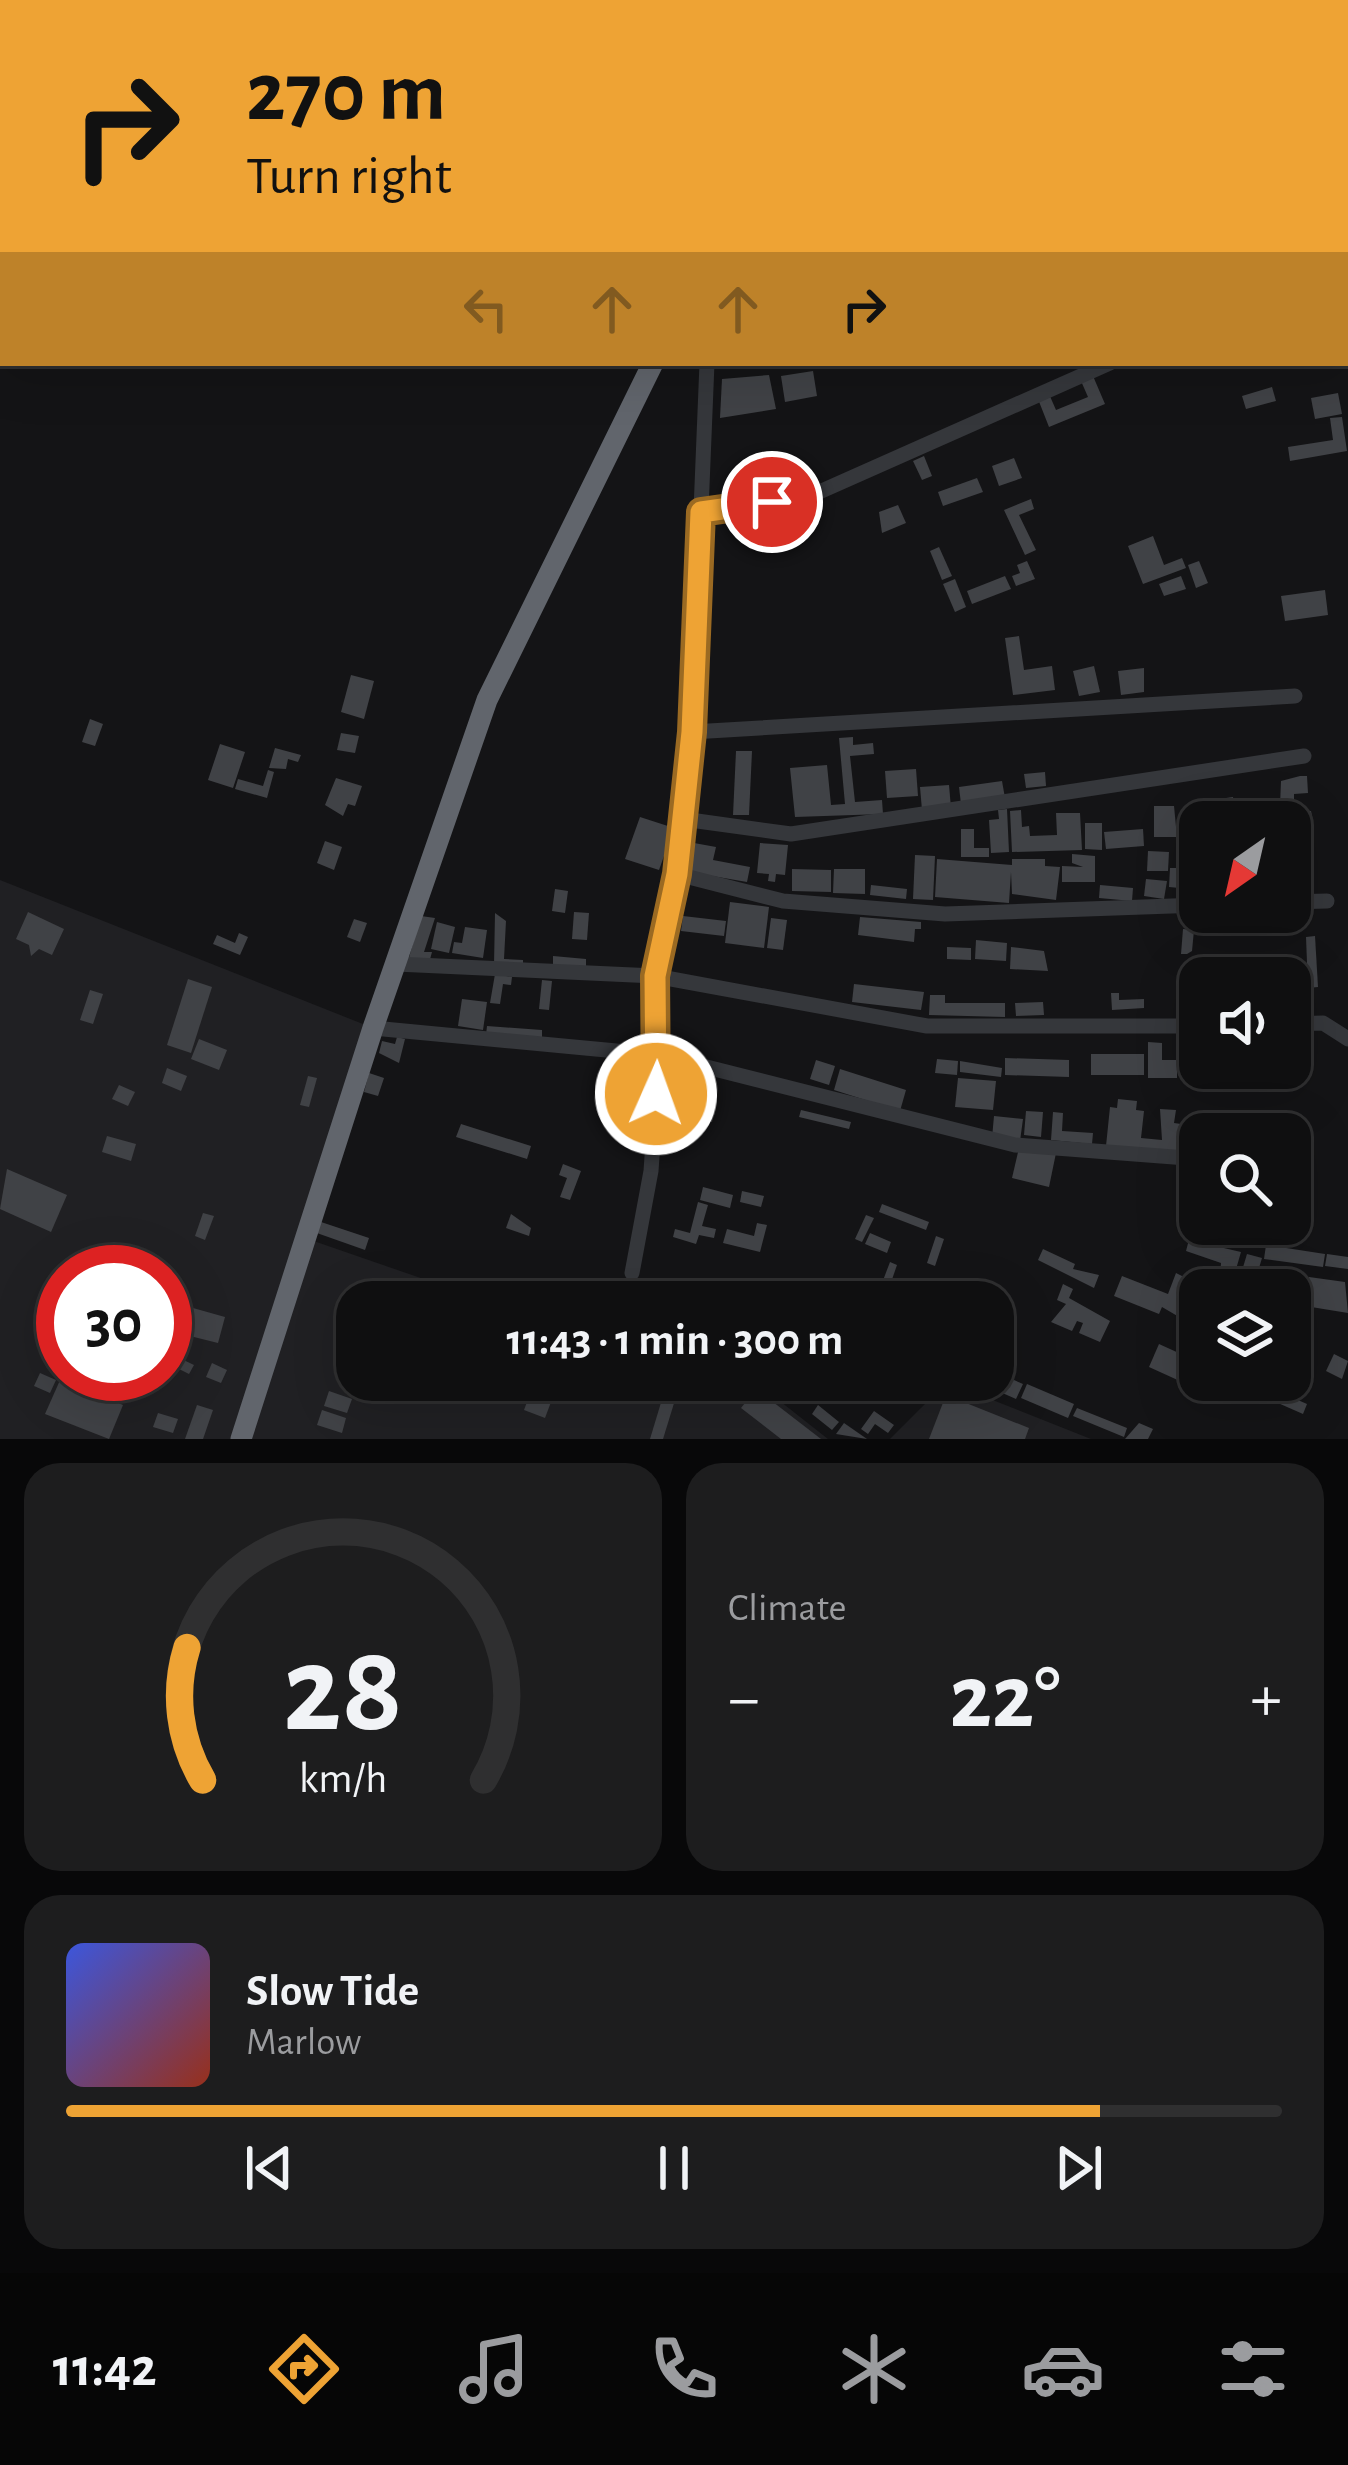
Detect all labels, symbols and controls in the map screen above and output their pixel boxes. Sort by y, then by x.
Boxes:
icon: right [48,48,204,204]
text: 270 m [246,52,446,136]
text: Turn right [246,150,452,204]
icon: left [453,276,519,342]
icon: ahead [579,276,645,342]
icon: ahead [705,276,771,342]
icon: right [831,276,897,342]
pin [721,451,823,553]
icon: arrive [739,469,805,535]
north arrow [1179,801,1311,933]
map controls [1179,801,1311,1401]
button: sound [1179,957,1311,1089]
position arrow [593,1031,719,1157]
button: search [1179,1113,1311,1245]
speed limit sign: 30 [36,1245,192,1401]
button: layers [1179,1269,1311,1401]
text: 11:43 · 1 min · 300 m [507,1318,843,1363]
text: Climate [728,1589,846,1628]
text: 28 [283,1629,403,1754]
text: 22° [949,1654,1061,1744]
text: − [728,1666,760,1732]
text: + [1250,1666,1282,1732]
text: km/h [299,1758,387,1801]
text: Slow Tide [246,1969,419,2014]
text: Marlow [246,2023,361,2062]
icon: previous [236,2135,302,2201]
icon: pause [641,2135,707,2201]
icon: next [1046,2135,1112,2201]
icon: directions [262,2327,346,2411]
icon: music [452,2327,536,2411]
icon: phone [642,2327,726,2411]
icon: climate [832,2327,916,2411]
icon: car [1021,2327,1105,2411]
icon: filters [1211,2327,1295,2411]
text: 11:42 [53,2342,157,2396]

